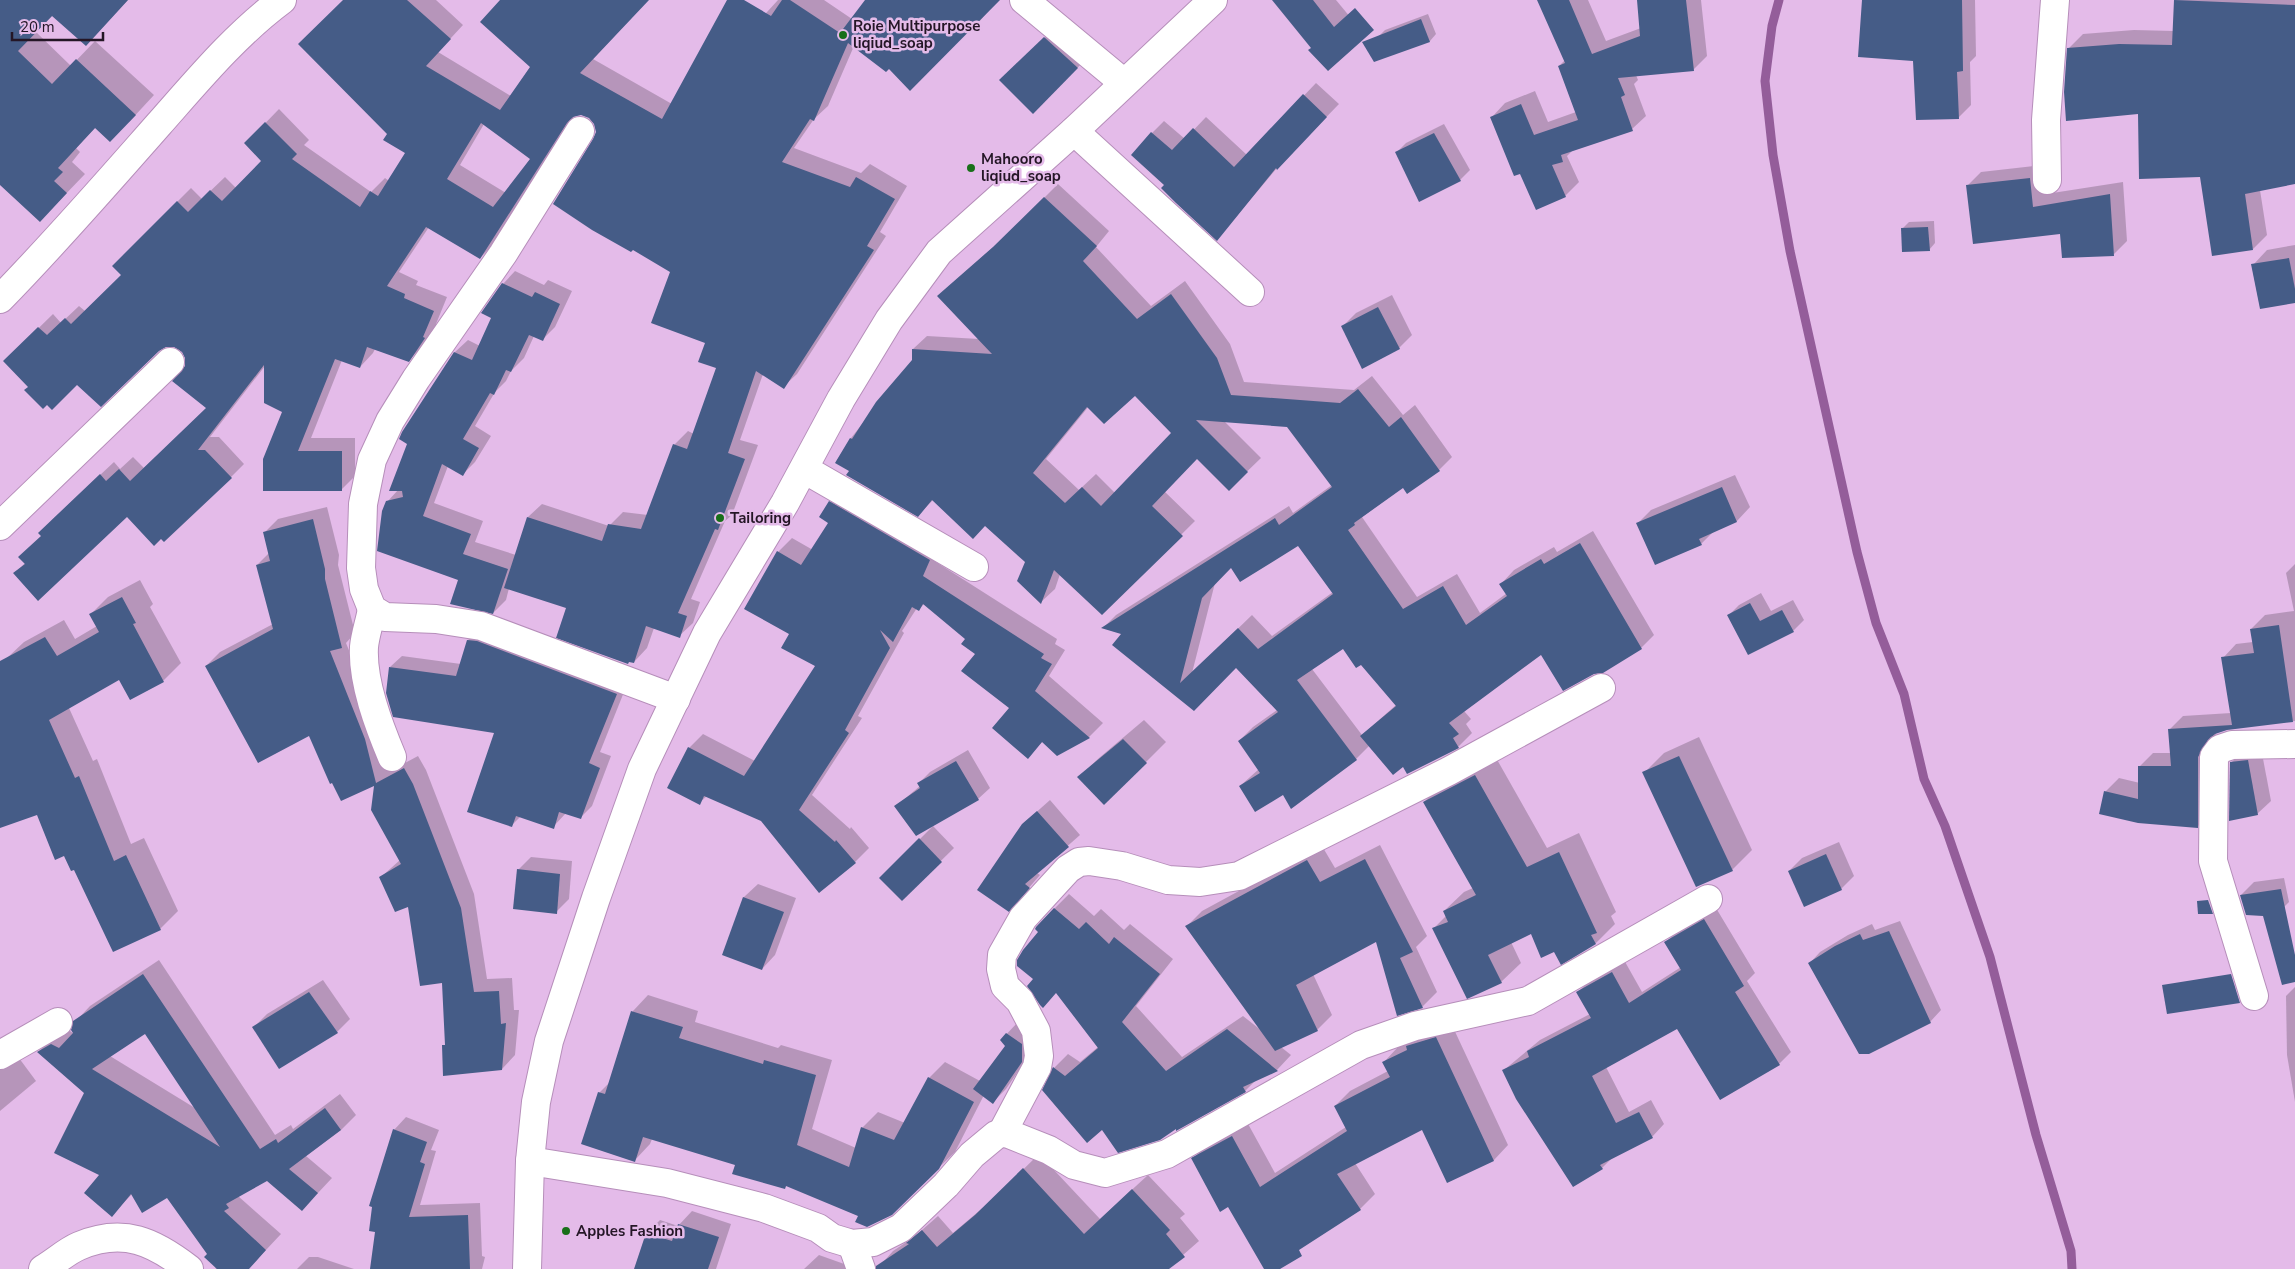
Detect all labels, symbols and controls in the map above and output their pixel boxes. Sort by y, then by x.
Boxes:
scale bar [12,10,104,42]
place label: Roie Multipurpose liqiud_soap [853,16,980,53]
text: 20 m [20,17,55,37]
marker: Roie Multipurpose liqiud_soap [837,29,849,41]
place label: Mahooro liqiud_soap [981,149,1061,186]
marker: Mahooro liqiud_soap [965,162,977,174]
place label: Tailoring [730,508,791,528]
marker: Tailoring [714,512,726,524]
place label: Apples Fashion [576,1221,683,1241]
marker: Apples Fashion [560,1225,572,1237]

